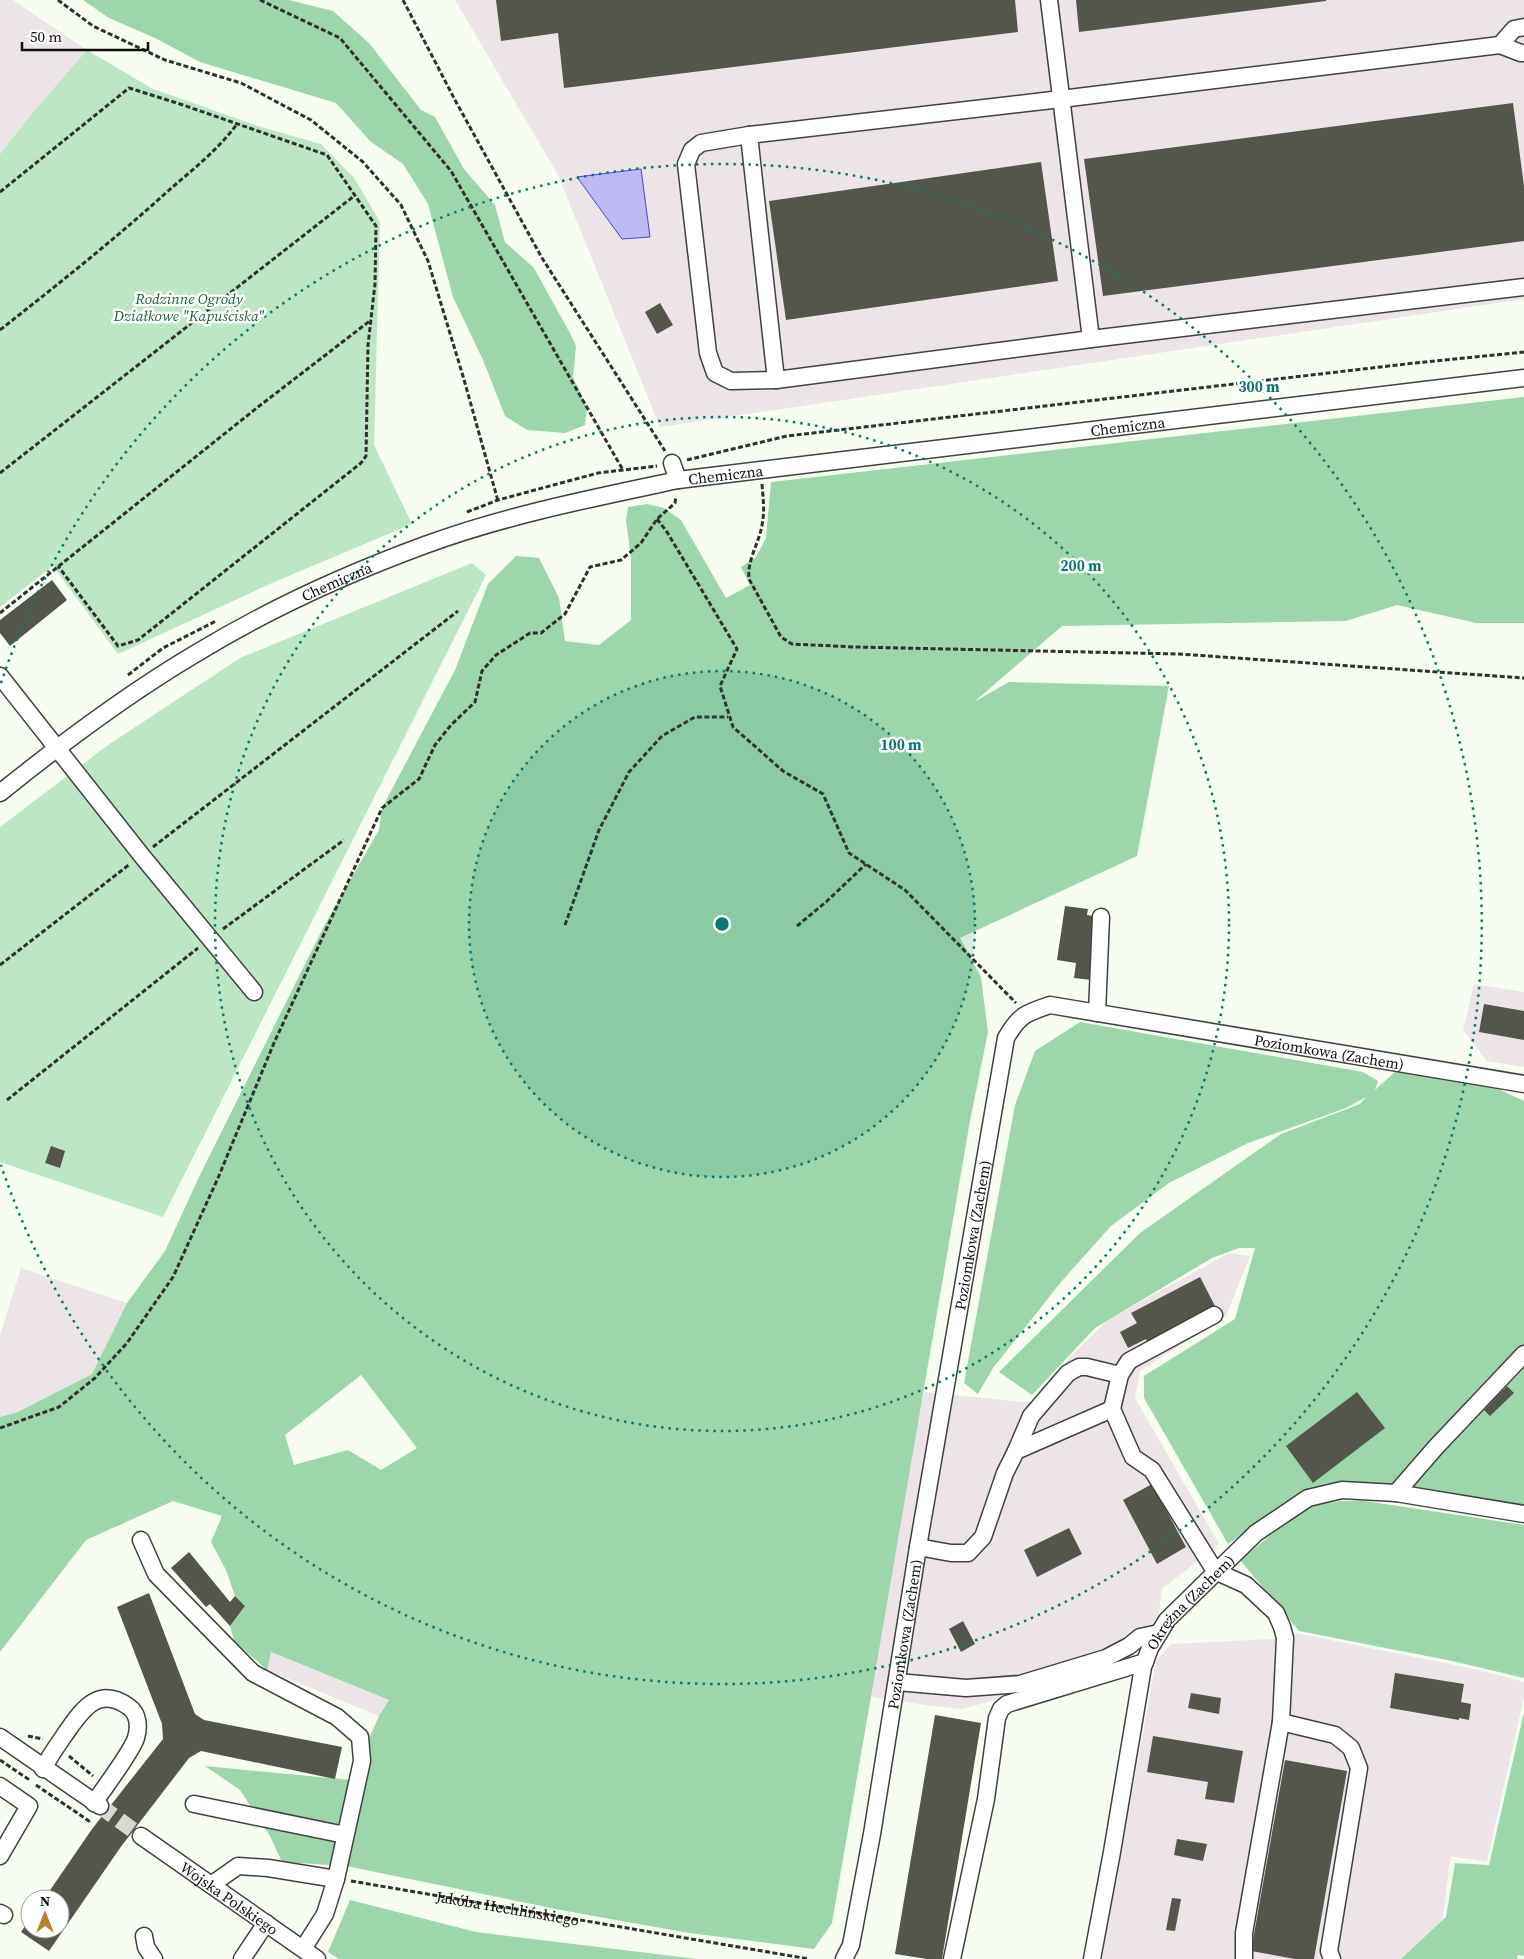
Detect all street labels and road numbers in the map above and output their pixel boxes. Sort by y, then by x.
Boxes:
street label: Chemiczna [1089,411,1167,441]
street label: Chemiczna [687,459,765,489]
street label: Chemiczna [298,556,375,606]
street label: Poziomkowa (Zachem) [1253,1029,1406,1074]
street label: Poziomkowa (Zachem) [949,1158,995,1311]
street label: Okrężna (Zachem) [1141,1550,1239,1654]
street label: Poziomkowa (Zachem) [882,1558,926,1711]
street label: Wojska Polskiego [176,1856,283,1939]
street label: Jakóba Hechlińskiego [434,1885,581,1930]

